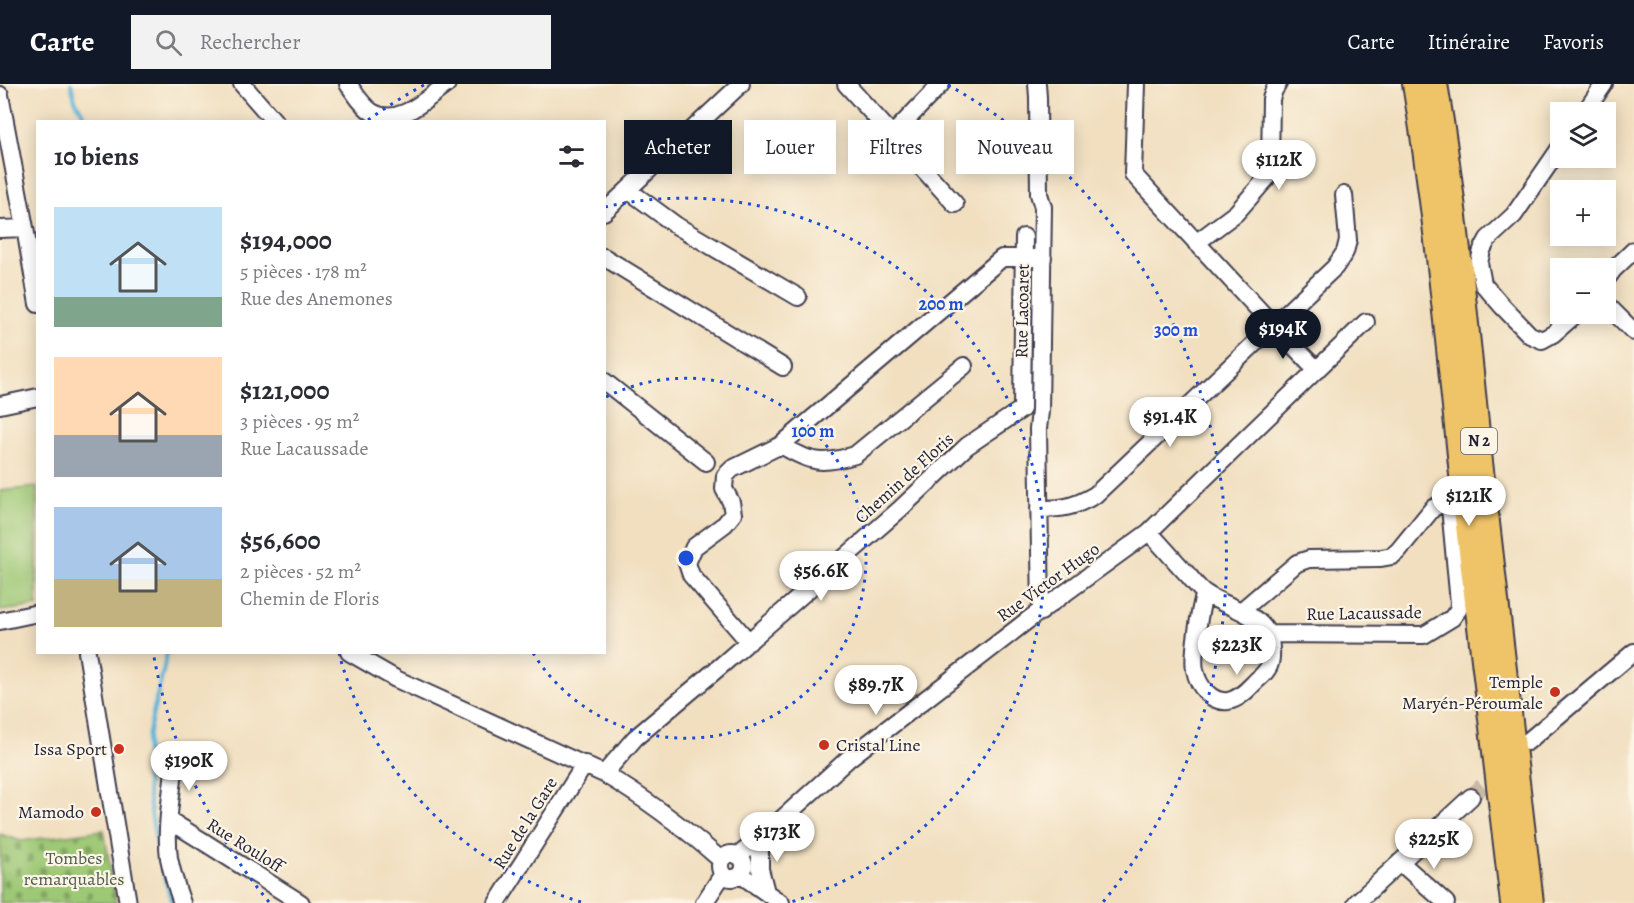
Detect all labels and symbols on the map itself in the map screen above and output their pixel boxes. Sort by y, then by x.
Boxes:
pin: $112K [1237,140,1321,191]
street label: Rue Lacoaret [1009,263,1035,359]
text: 200 m [918,292,964,316]
pin: $194K [1241,309,1325,360]
text: 300 m [1154,318,1198,342]
pin: $91.4K [1121,397,1219,448]
text: 100 m [792,419,834,443]
street label: Chemin de Floris [849,427,959,529]
road number: N 2 [1461,428,1497,454]
pin: $121K [1427,476,1511,527]
street label: Rue Victor Hugo [992,537,1104,627]
centre of rings [676,548,696,568]
pin: $56.6K [772,551,870,602]
street label: Rue Lacaussade [1306,600,1422,626]
pin: $223K [1195,625,1279,676]
pin: $89.7K [827,665,925,716]
place label: Temple Maryén-Péroumale [1402,670,1543,715]
marker: Temple Maryén-Péroumale [1548,685,1562,699]
place label: Cristal Line [836,733,921,757]
place label: Issa Sport [34,737,107,761]
marker: Cristal Line [817,738,831,752]
pin: $190K [147,741,231,792]
marker: Issa Sport [112,742,126,756]
street label: Rue de la Gare [487,772,563,874]
place label: Mamodo [18,800,84,824]
marker: Mamodo [89,805,103,819]
street label: Rue Rouloff [202,812,290,879]
pin: $173K [735,812,819,863]
pin: $225K [1392,819,1476,870]
park label: Tombes remarquables [23,846,125,891]

